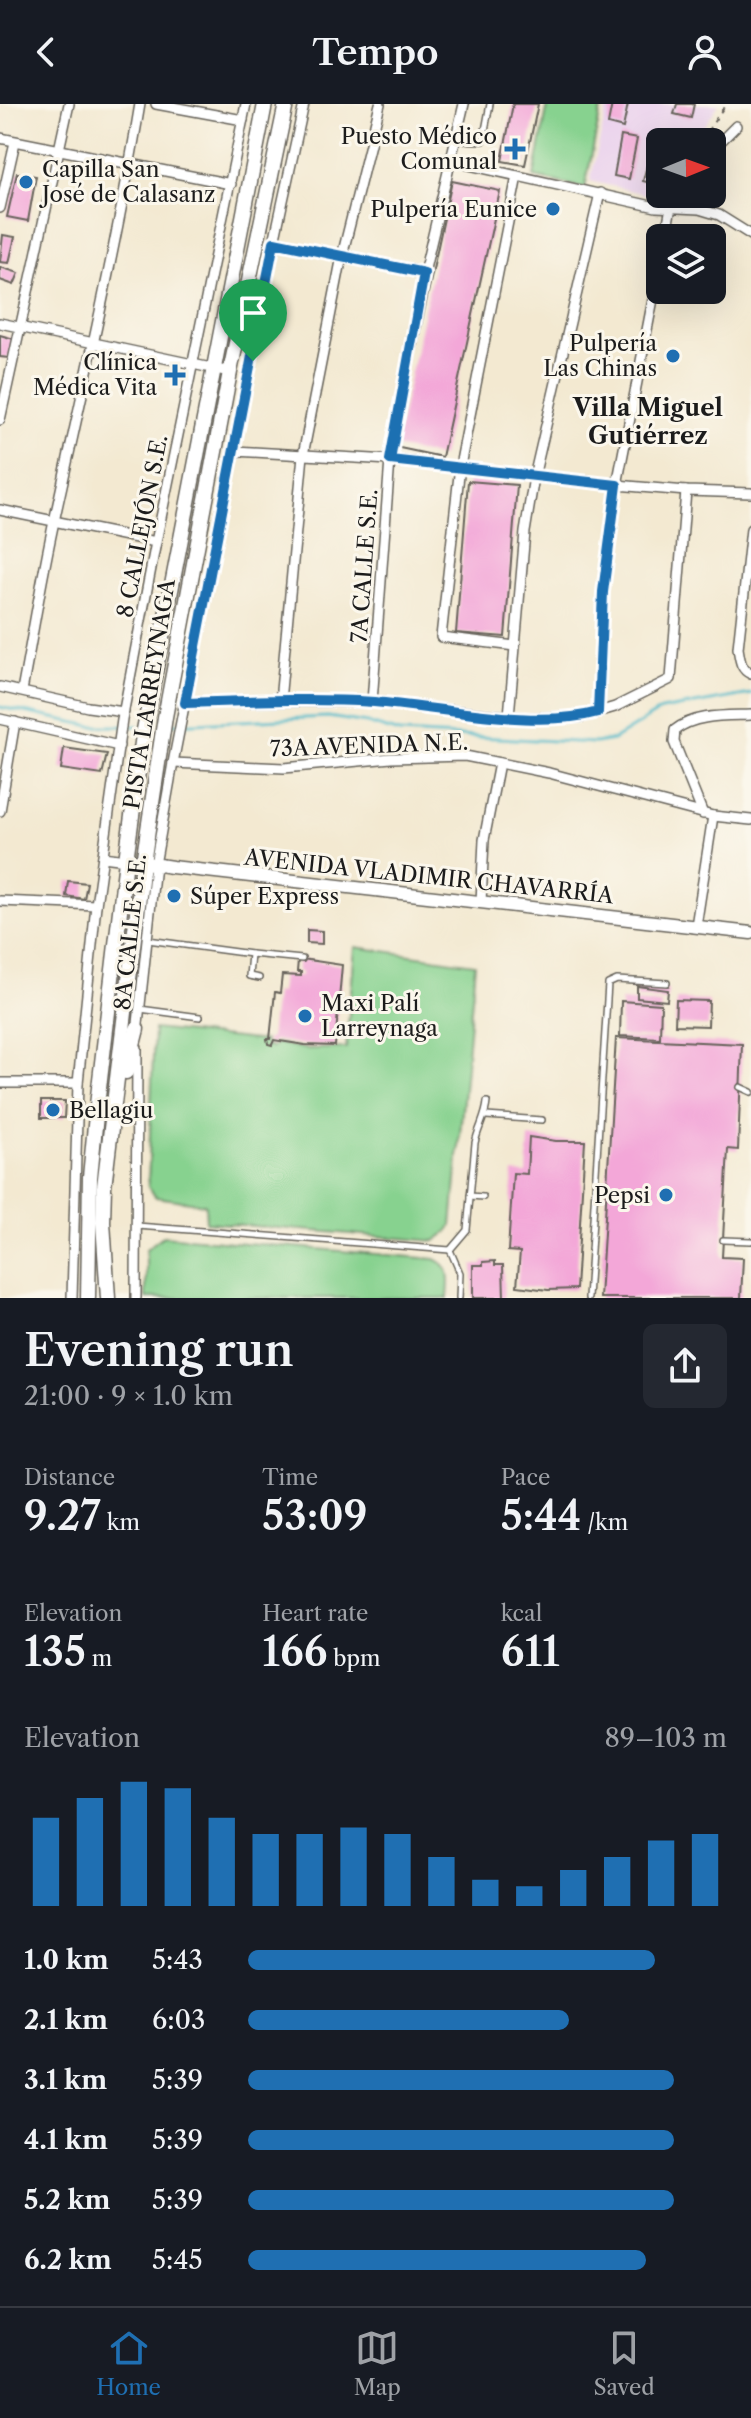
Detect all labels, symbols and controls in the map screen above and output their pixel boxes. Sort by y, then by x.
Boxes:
icon: back [24,30,68,74]
text: Tempo [312,30,439,74]
icon: person [683,30,727,74]
place label: Puesto Médico Comunal [341,123,497,175]
north arrow [646,128,726,208]
map controls [646,128,726,304]
marker: Puesto Médico Comunal [504,138,526,160]
place label: Capilla San José de Calasanz [39,156,215,208]
marker: Capilla San José de Calasanz [17,173,35,191]
place label: Pulpería Eunice [370,196,537,223]
marker: Pulpería Eunice [544,200,562,218]
button: layers [646,224,726,304]
pin [219,279,287,361]
icon: arrive [231,291,275,335]
place label: Pulpería Las Chinas [543,330,657,382]
marker: Pulpería Las Chinas [664,347,682,365]
place label: Clínica Médica Vita [33,349,157,401]
marker: Clínica Médica Vita [164,364,186,386]
district label: Villa Miguel Gutiérrez [572,393,723,450]
street label: 8 CALLEJÓN S.E. [111,432,173,620]
street label: 7A CALLE S.E. [346,488,383,644]
street label: PISTA LARREYNAGA [118,576,181,811]
street label: 73A AVENIDA N.E. [269,729,469,762]
street label: AVENIDA VLADIMIR CHAVARRÍA [242,843,616,909]
street label: 8A CALLE S.E. [109,852,152,1012]
place label: Súper Express [190,883,339,910]
marker: Súper Express [165,887,183,905]
place label: Maxi Palí Larreynaga [321,990,438,1042]
marker: Maxi Palí Larreynaga [296,1007,314,1025]
place label: Bellagiu [69,1097,153,1124]
marker: Bellagiu [44,1101,62,1119]
place label: Pepsi [594,1182,650,1209]
marker: Pepsi [657,1186,675,1204]
text: Evening run [24,1323,294,1377]
button: share [643,1324,727,1408]
text: 21:00 · 9 × 1.0 km [24,1380,233,1412]
text: Distance [24,1464,115,1491]
text: Time [262,1464,318,1491]
text: Pace [501,1464,550,1491]
text: 9.27 [24,1491,101,1540]
text: 53:09 [262,1491,368,1540]
text: 5:44 [501,1491,581,1540]
text: km [101,1509,140,1536]
text: /km [581,1509,628,1536]
text: Elevation [24,1600,122,1627]
text: Heart rate [262,1600,368,1627]
text: kcal [501,1600,542,1627]
text: 135 [24,1627,86,1676]
text: 166 [262,1627,327,1676]
text: 611 [501,1627,560,1676]
text: m [86,1645,112,1672]
text: bpm [327,1645,381,1672]
text: Elevation [24,1722,140,1754]
text: 89–103 m [604,1722,727,1754]
text: 1.0 km [24,1944,109,1976]
text: 5:43 [152,1944,203,1976]
text: 2.1 km [24,2004,108,2036]
text: 6:03 [152,2004,205,2036]
text: 3.1 km [24,2064,107,2096]
text: 5:39 [152,2064,203,2096]
text: 4.1 km [24,2124,108,2156]
text: 5:39 [152,2124,203,2156]
text: 5.2 km [24,2184,110,2216]
text: 5:39 [152,2184,203,2216]
text: 6.2 km [24,2244,112,2276]
text: 5:45 [152,2244,203,2276]
tab: Home [96,2326,161,2401]
tab: Map [354,2326,401,2401]
tab: Saved [594,2326,655,2401]

